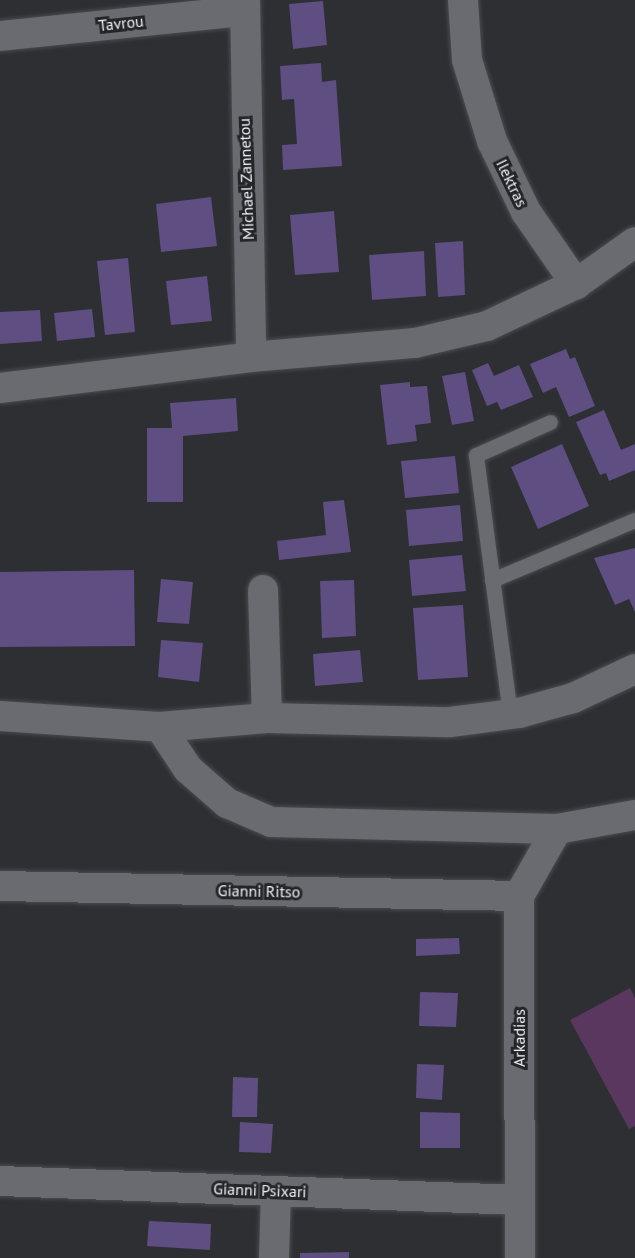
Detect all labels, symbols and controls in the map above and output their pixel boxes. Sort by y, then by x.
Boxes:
street label: Tavrou [97,11,145,35]
street label: Michael Zannetou [234,118,258,240]
street label: Ilektras [492,156,532,210]
street label: Gianni Ritso [218,881,300,901]
street label: Arkadias [509,1009,529,1067]
street label: Gianni Psixari [213,1179,307,1201]

